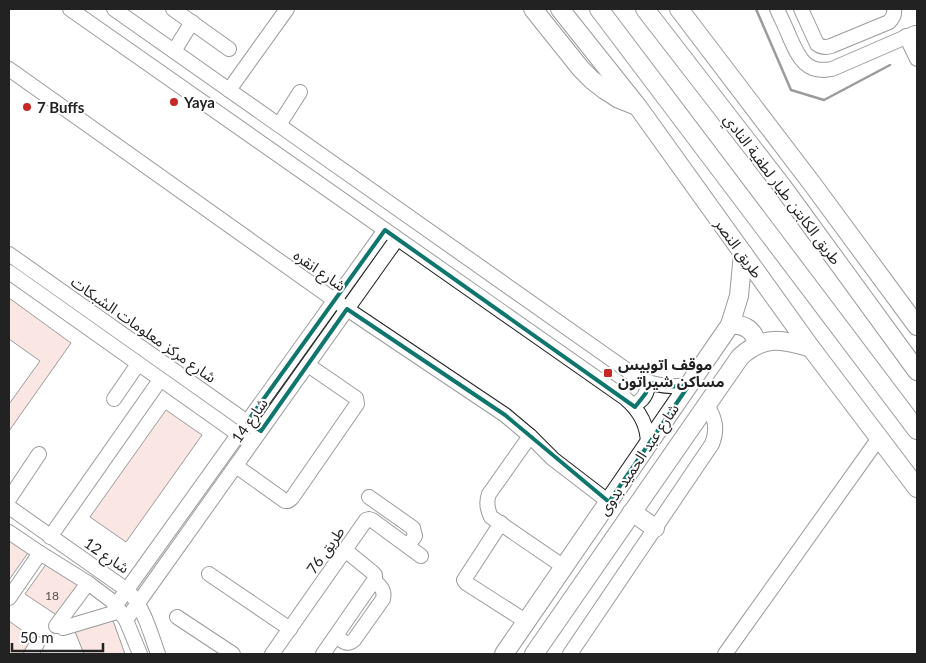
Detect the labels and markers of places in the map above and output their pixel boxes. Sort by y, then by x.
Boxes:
place label: Yaya [183,93,215,111]
marker: Yaya [168,96,180,108]
place label: 7 Buffs [37,98,85,116]
marker: 7 Buffs [21,101,33,113]
place label: موقف اتوبيس مساكن شيراتون [618,355,725,391]
marker: موقف اتوبيس مساكن شيراتون [602,367,614,379]

